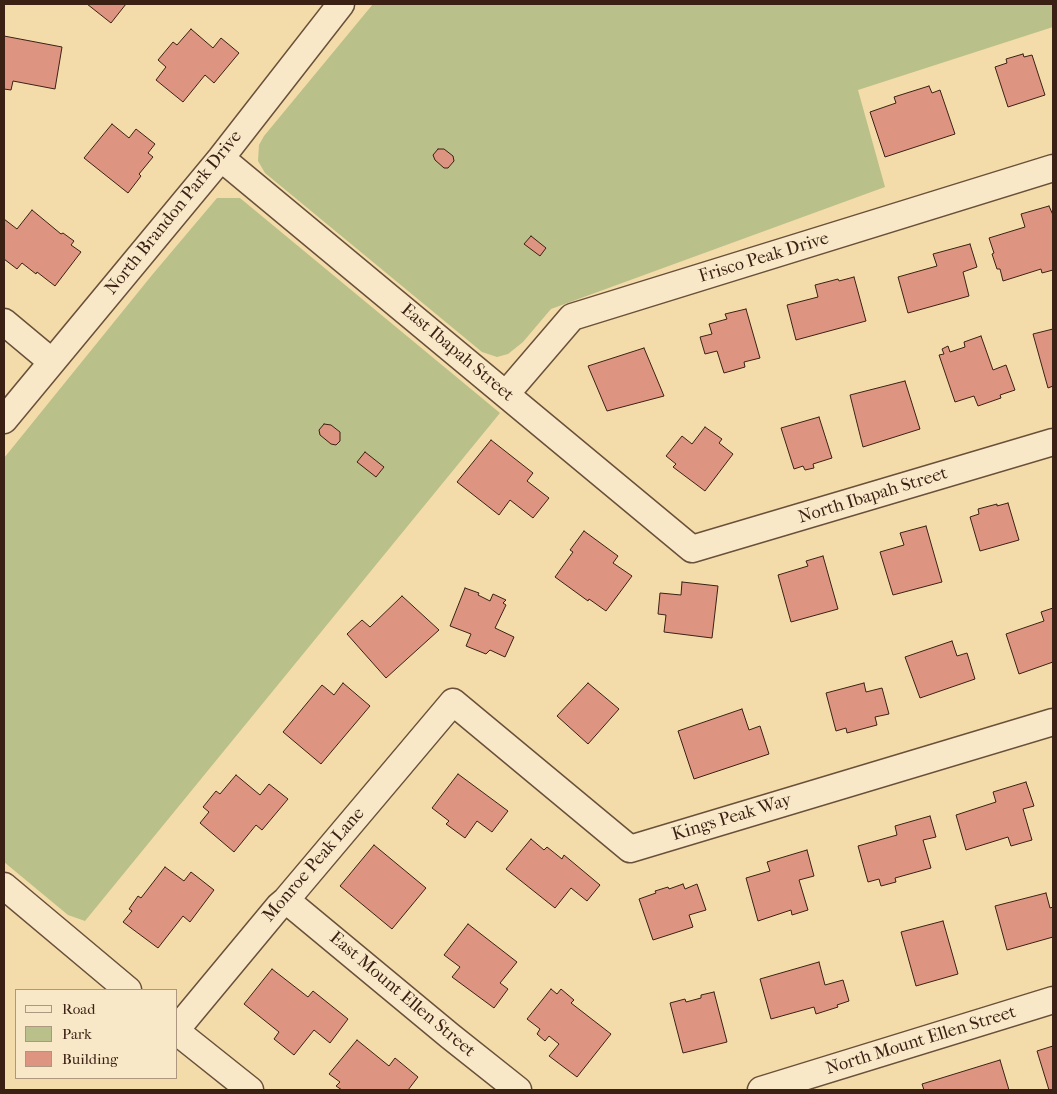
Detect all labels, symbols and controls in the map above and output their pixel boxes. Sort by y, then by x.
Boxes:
street label: North Brandon Park Drive [101,126,247,300]
street label: Frisco Peak Drive [696,228,832,288]
street label: East Ibapah Street [396,300,518,406]
street label: North Ibapah Street [796,463,950,529]
street label: Kings Peak Way [670,790,794,846]
street label: Monroe Peak Lane [258,803,370,927]
street label: East Mount Ellen Street [325,928,479,1062]
legend [15,989,178,1079]
text: Road [62,1000,95,1018]
street label: North Mount Ellen Street [823,1002,1019,1080]
text: Park [62,1025,92,1043]
text: Building [62,1050,118,1068]

